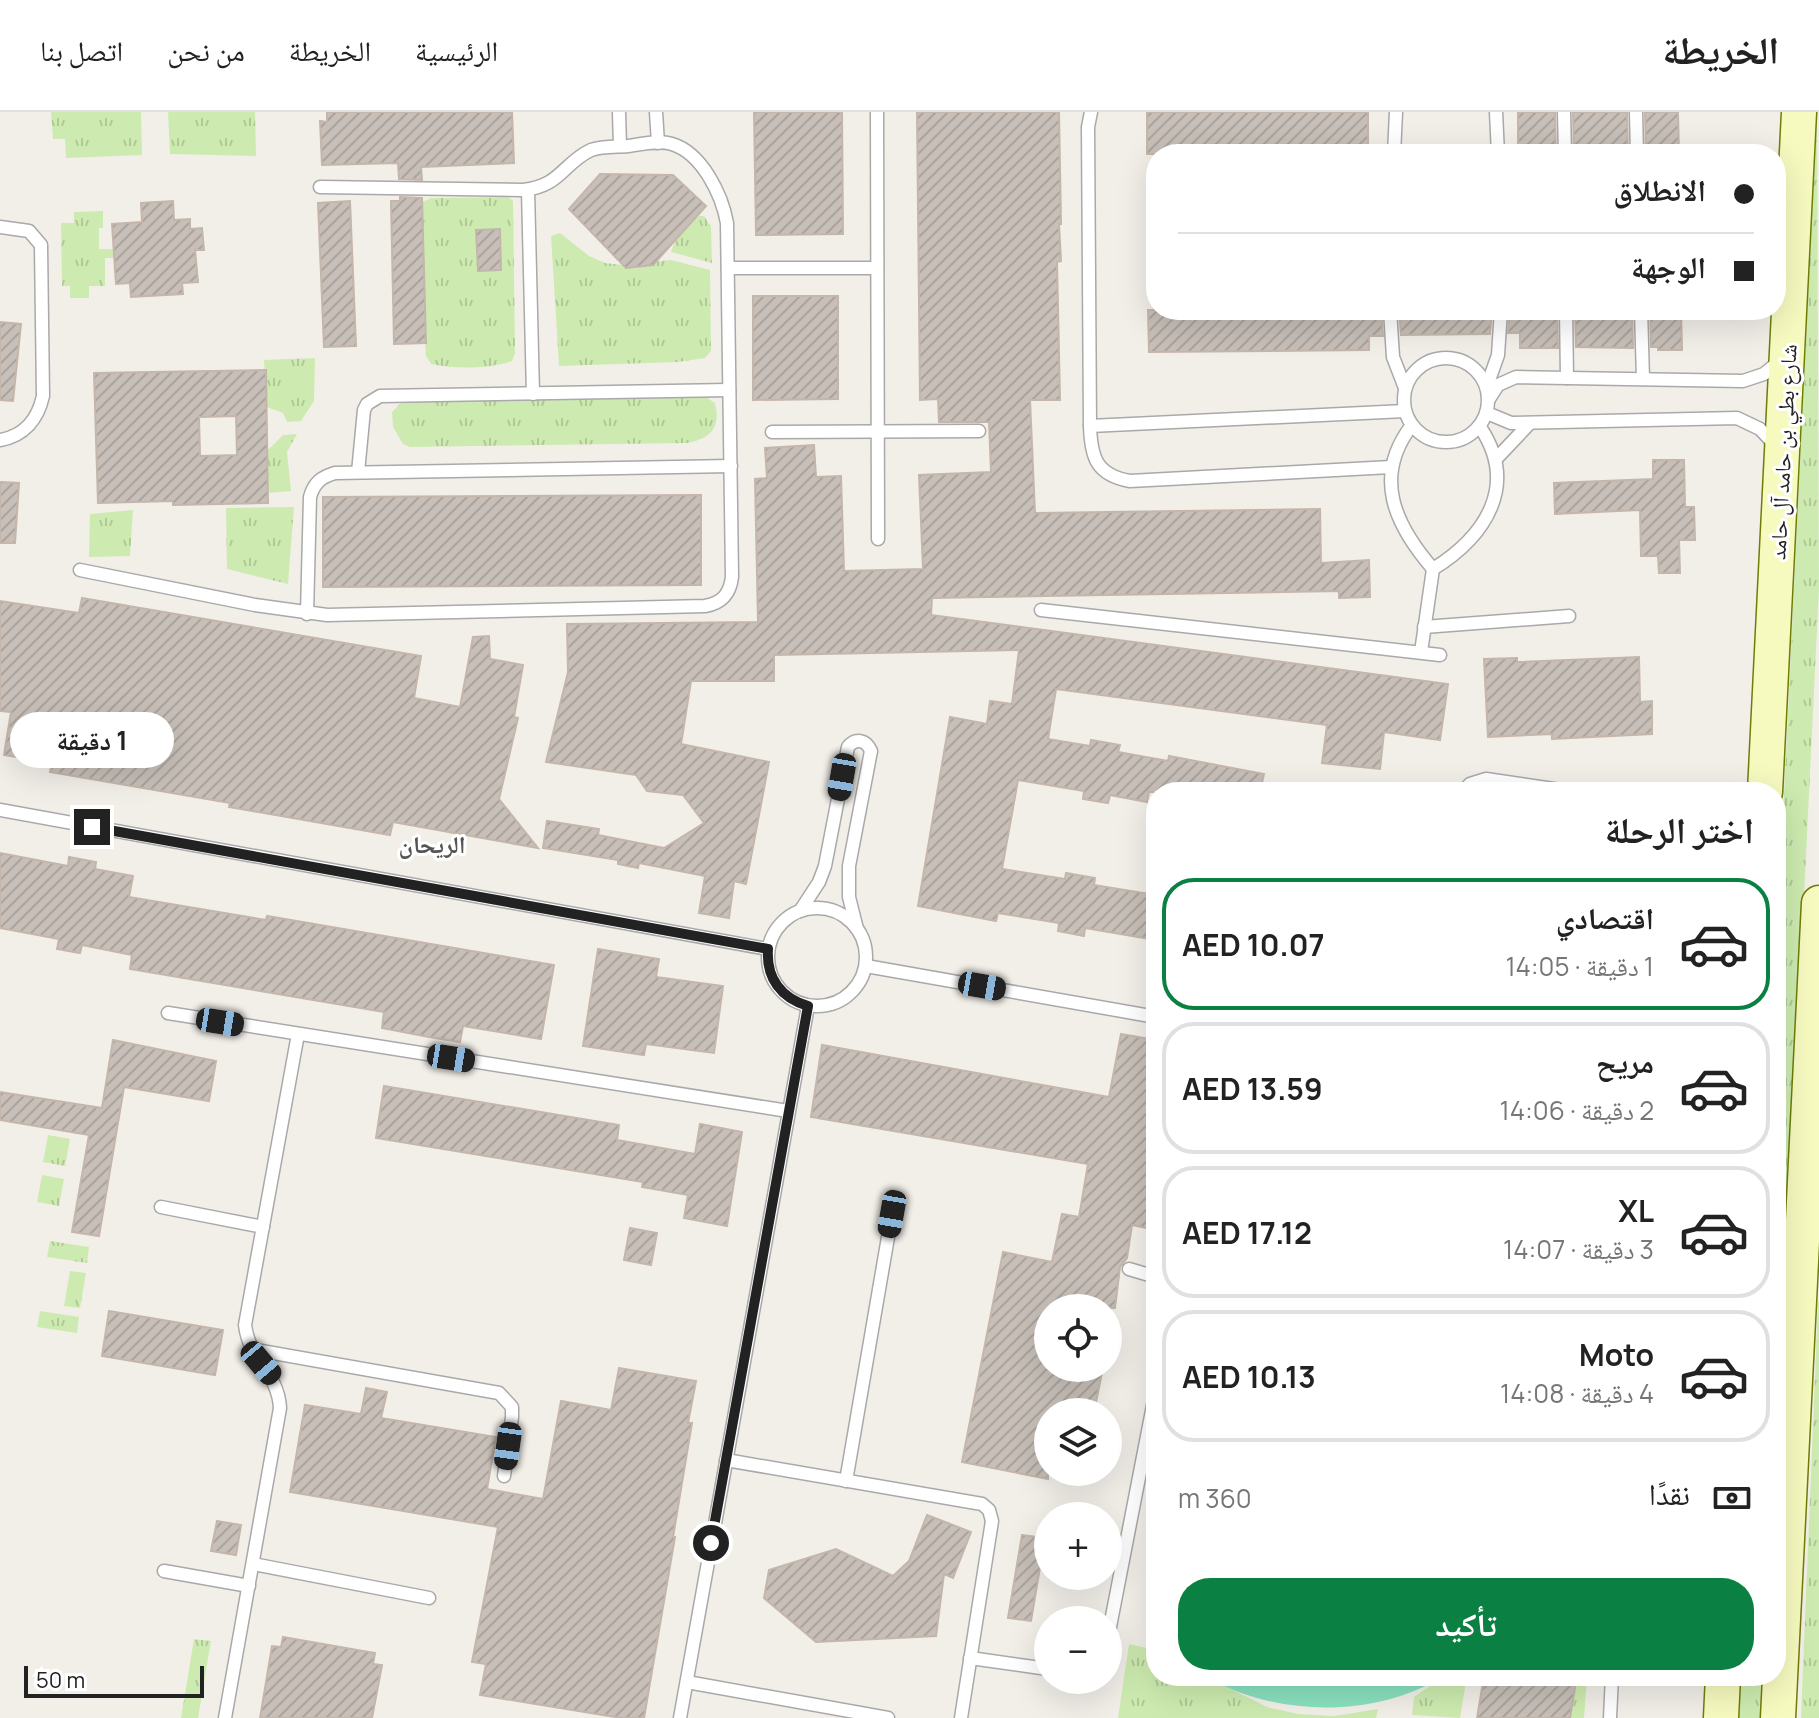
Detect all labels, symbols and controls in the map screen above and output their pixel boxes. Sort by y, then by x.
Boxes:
text: الخريطة [1662,23,1779,75]
text: اتصل بنا [40,31,123,69]
text: من نحن [167,31,245,69]
text: الخريطة [289,31,371,69]
text: الرئيسية [415,31,498,69]
text: الانطلاق [1613,169,1706,210]
text: الوجهة [1631,246,1706,287]
street label: شارع بطي بن حامد آل حامد [1762,343,1806,561]
callout: 1 دقيقة [10,711,174,767]
text: 1 دقيقة [56,722,128,758]
car [826,751,858,803]
text: اختر الرحلة [1605,805,1754,854]
route end [74,809,110,845]
district label: الريحان [399,827,465,860]
text: اقتصادي [1556,897,1654,938]
icon: car [1678,908,1750,980]
text: AED 10.07 [1182,924,1324,965]
text: 1 دقيقة · 14:05 [1505,948,1654,984]
car [956,970,1008,1002]
car [194,1006,246,1038]
text: مريح [1596,1041,1654,1082]
car [425,1042,477,1074]
icon: car [1678,1052,1750,1124]
text: AED 13.59 [1182,1068,1323,1109]
text: 2 دقيقة · 14:06 [1500,1092,1654,1128]
car [876,1188,908,1240]
text: XL [1618,1190,1654,1231]
icon: car [1678,1196,1750,1268]
text: AED 17.12 [1182,1212,1312,1253]
text: 3 دقيقة · 14:07 [1503,1231,1654,1267]
map controls [1034,1294,1122,1694]
button: locate [1034,1294,1122,1382]
text: Moto [1579,1334,1654,1375]
car [236,1337,286,1389]
icon: car [1678,1340,1750,1412]
text: AED 10.13 [1182,1356,1316,1397]
text: 4 دقيقة · 14:08 [1500,1375,1654,1411]
button: layers [1034,1398,1122,1486]
car [493,1421,523,1471]
text: نقدًا [1649,1473,1690,1514]
icon: cash [1710,1476,1754,1520]
text: 360 m [1178,1480,1252,1516]
button: + [1034,1502,1122,1590]
route start [693,1525,729,1561]
button: تأكيد [1178,1578,1754,1670]
button: − [1034,1606,1122,1694]
scale bar [24,1662,204,1698]
text: 50 m [36,1665,85,1695]

